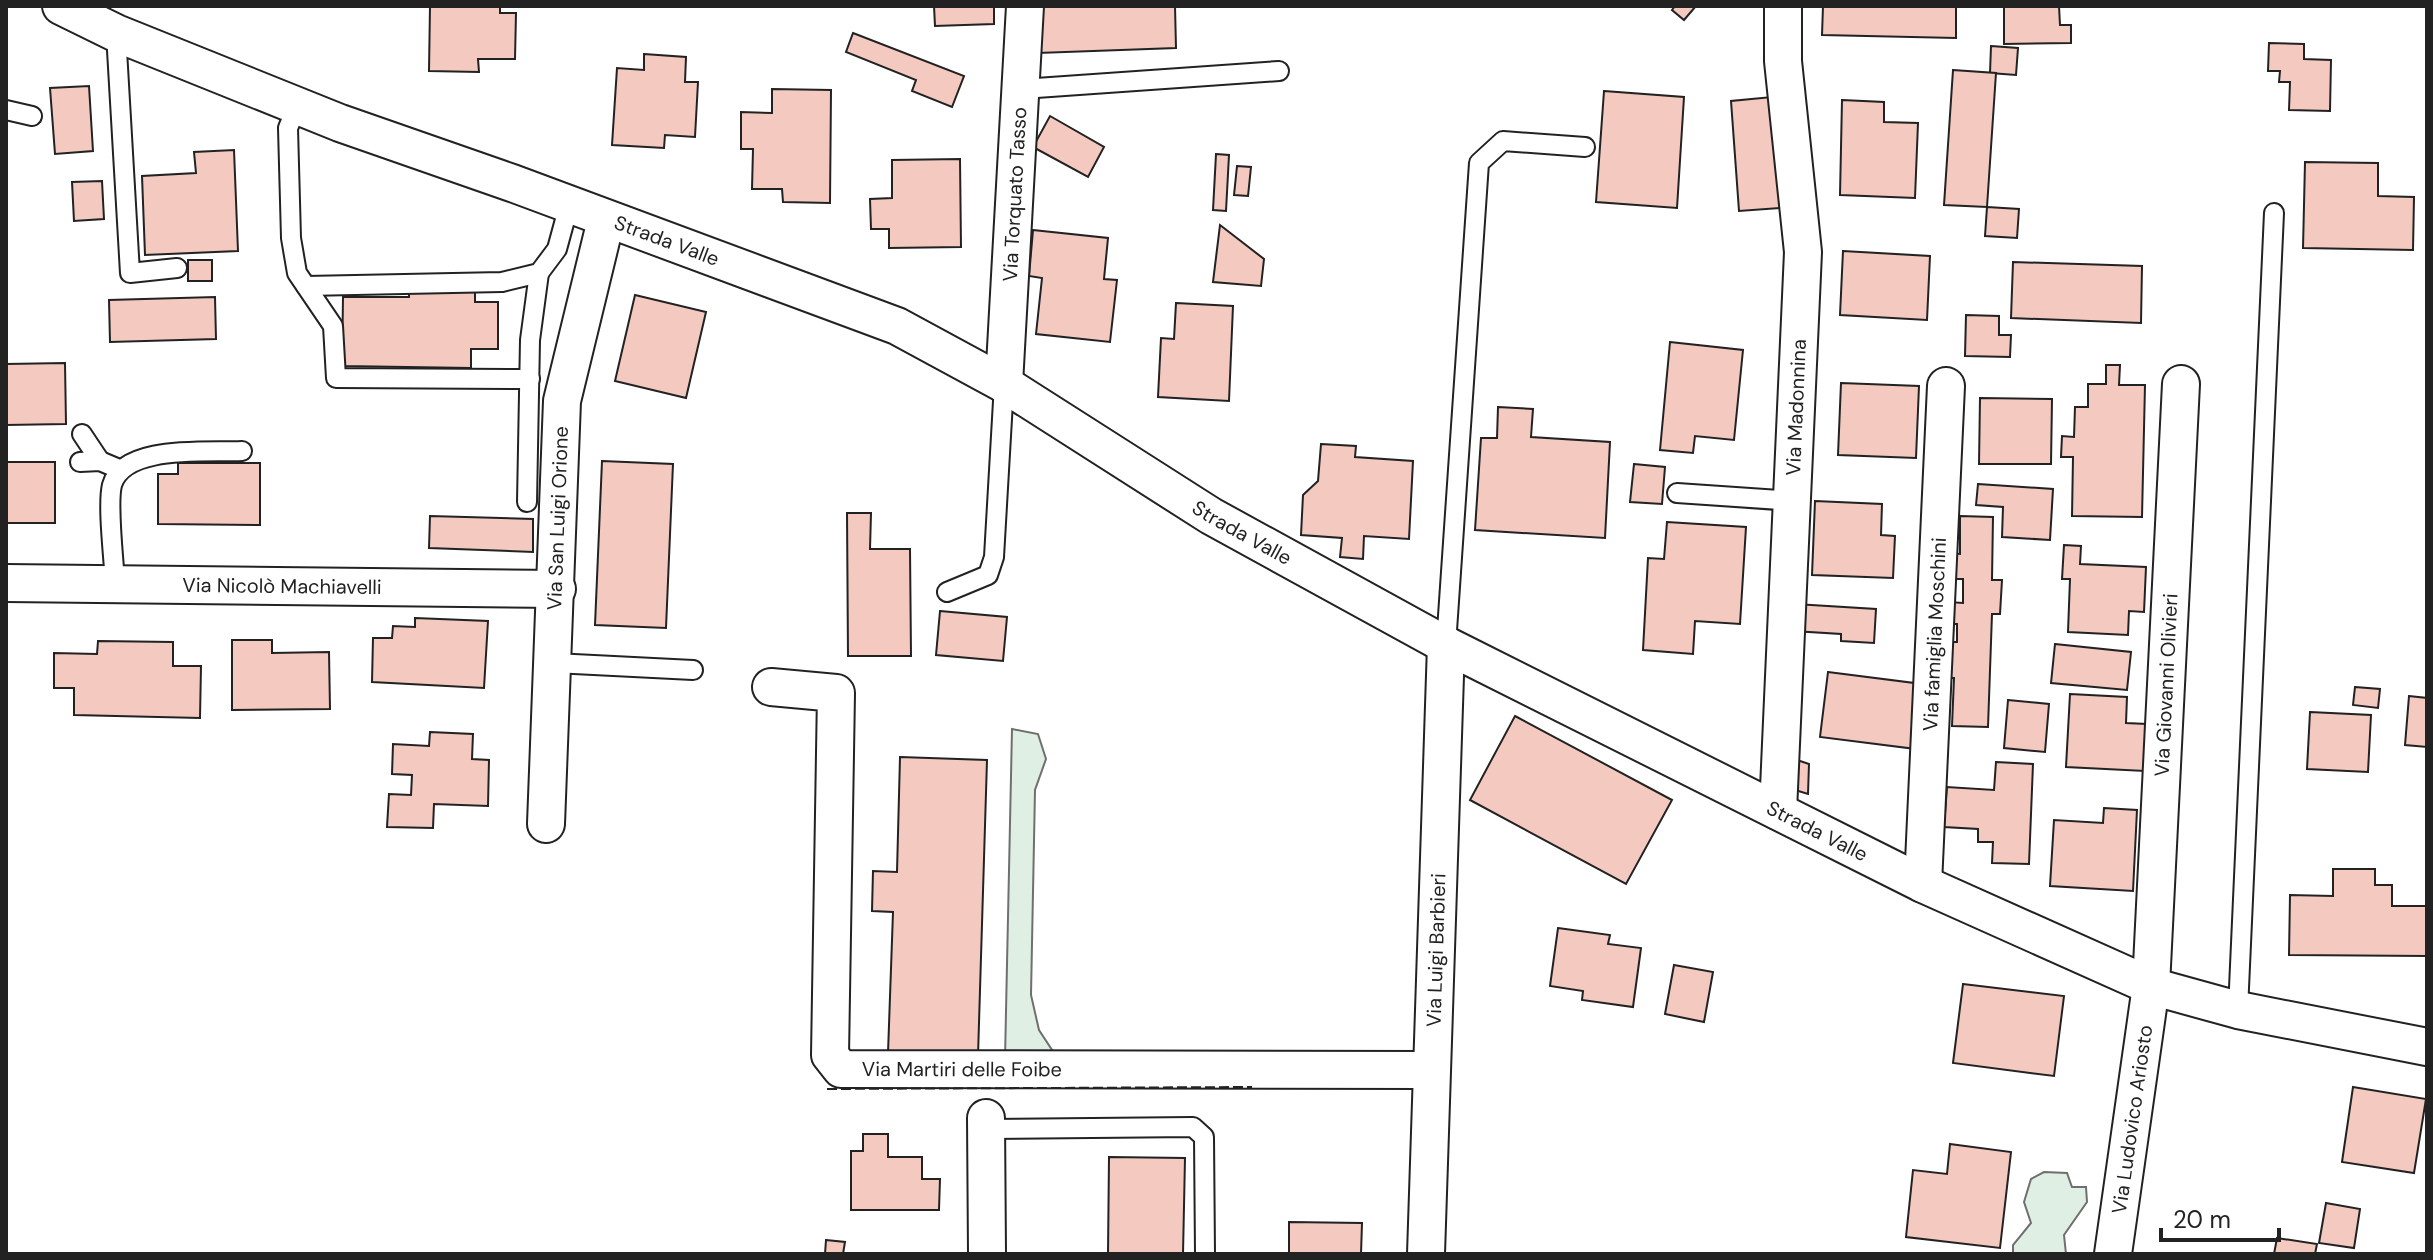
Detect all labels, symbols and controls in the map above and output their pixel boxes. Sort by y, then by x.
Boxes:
street label: Via Torquato Tasso [997,106,1032,282]
street label: Strada Valle [611,209,723,272]
street label: Via Madonnina [1780,339,1812,476]
street label: Via San Luigi Orione [541,426,574,611]
street label: Strada Valle [1187,494,1296,571]
street label: Via famiglia Moschini [1917,537,1952,732]
street label: Via Nicolò Machiavelli [182,572,382,600]
street label: Via Giovanni Olivieri [2148,593,2184,777]
street label: Strada Valle [1762,795,1872,867]
street label: Via Luigi Barbieri [1420,873,1451,1027]
street label: Via Ludovico Ariosto [2106,1023,2158,1216]
street label: Via Martiri delle Foibe [862,1056,1062,1082]
scale bar [2161,1192,2279,1242]
text: 20 m [2173,1204,2231,1235]

